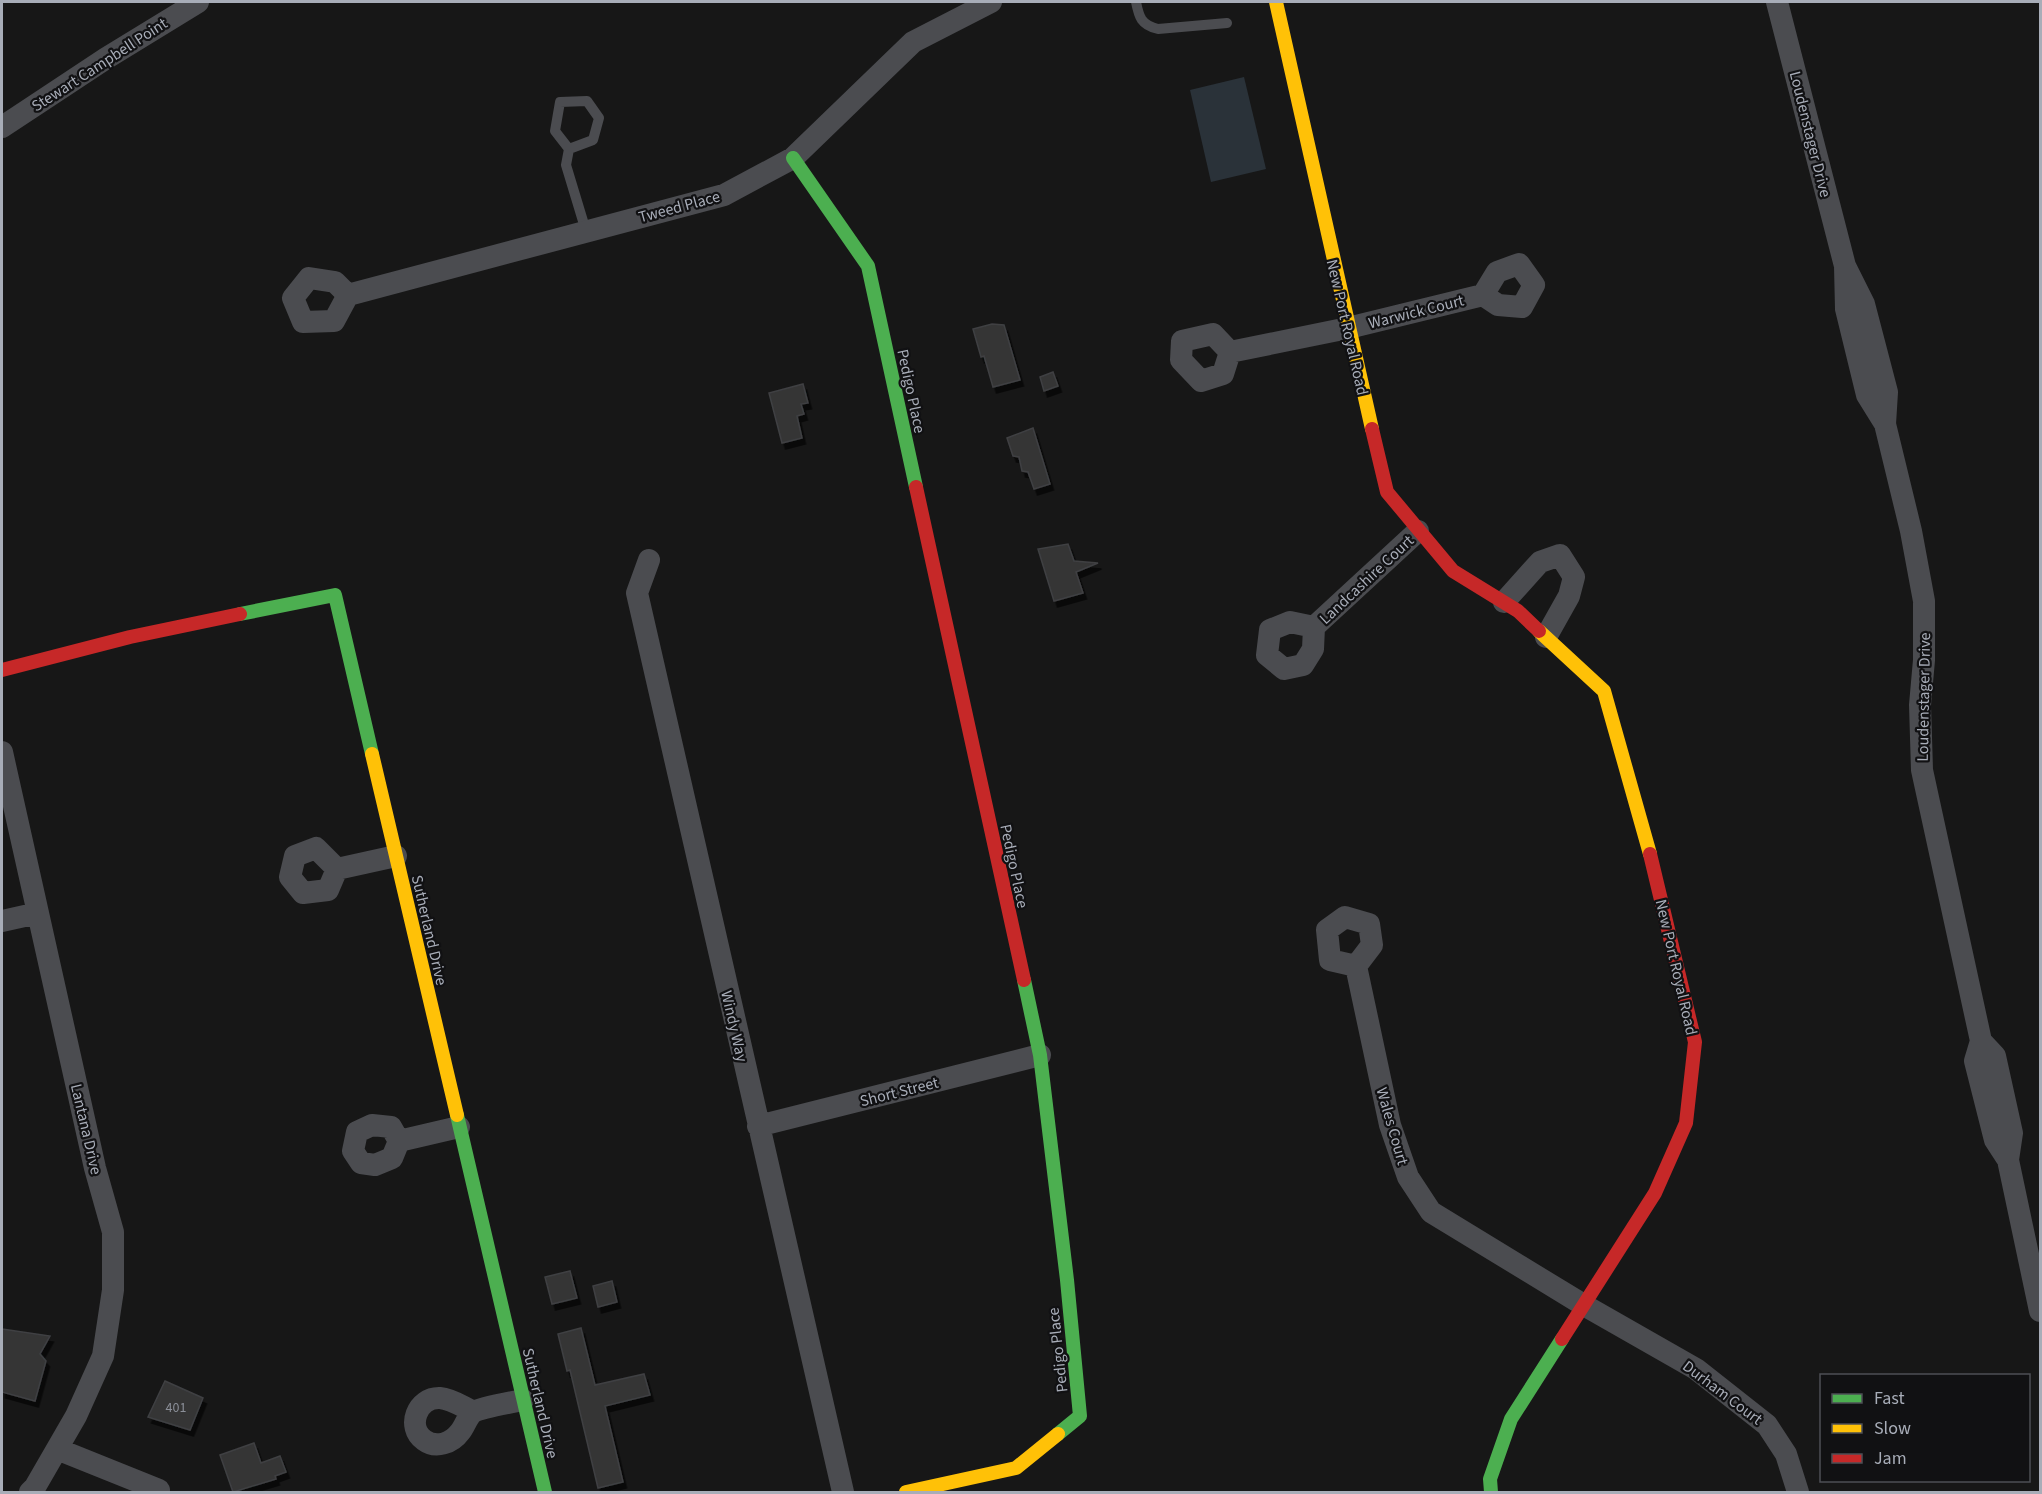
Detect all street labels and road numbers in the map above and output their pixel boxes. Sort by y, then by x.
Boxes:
street label: Stewart Campbell Point [27,12,172,117]
street label: Loudenstager Drive [1784,69,1836,200]
street label: Tweed Place [636,186,723,228]
street label: New Port Royal Road [1321,257,1373,397]
street label: Warwick Court [1366,289,1467,334]
street label: Pedigo Place [891,347,931,435]
street label: Landcashire Court [1315,530,1419,629]
street label: Loudenstager Drive [1912,632,1936,762]
street label: Pedigo Place [994,822,1034,910]
street label: Sutherland Drive [406,873,452,988]
street label: New Port Royal Road [1650,897,1702,1037]
street label: Windy Way [715,988,753,1065]
street label: Short Street [858,1071,941,1112]
street label: Lantana Drive [65,1082,107,1177]
street label: Wales Court [1370,1085,1414,1168]
street label: Pedigo Place [1043,1306,1073,1393]
street label: Sutherland Drive [517,1346,563,1461]
street label: Durham Court [1678,1355,1767,1430]

